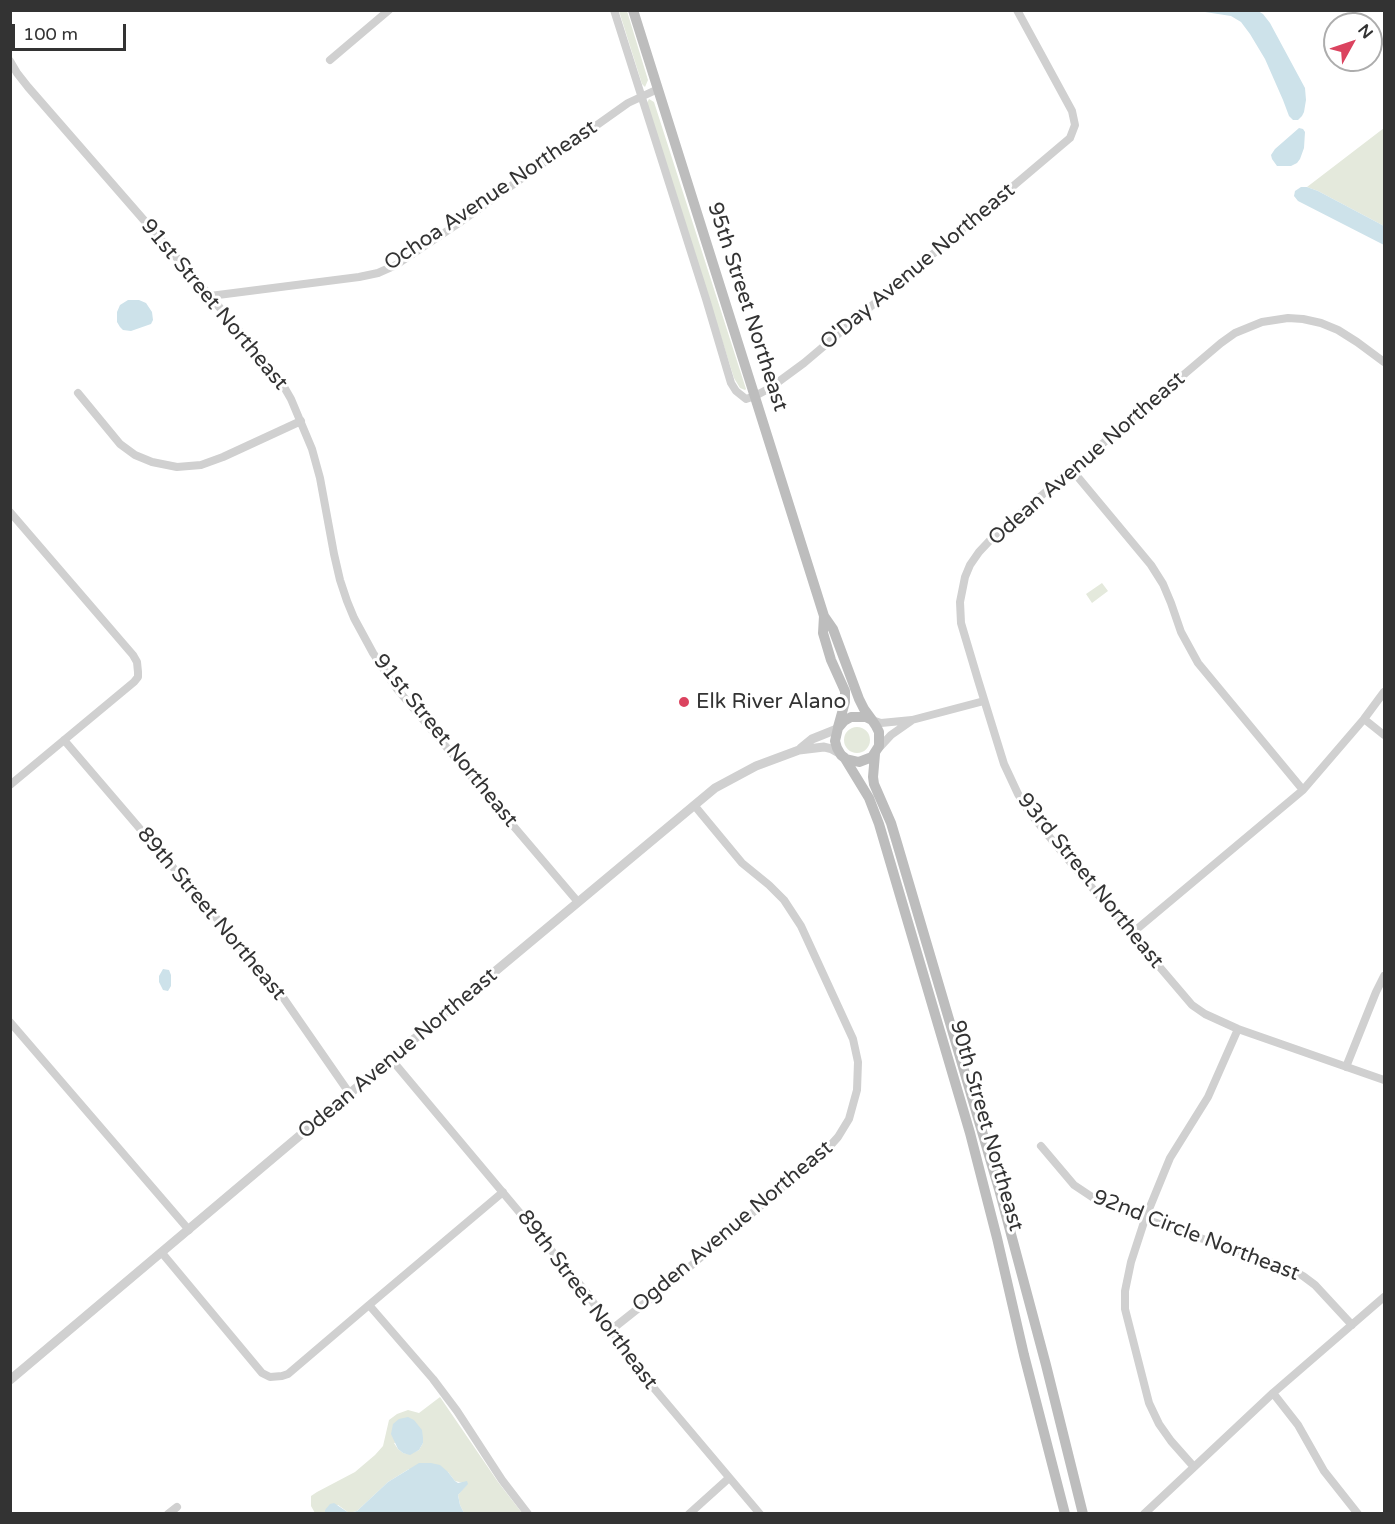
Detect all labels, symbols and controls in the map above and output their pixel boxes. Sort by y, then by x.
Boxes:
scale bar [15,12,129,50]
north arrow [1323,12,1383,72]
text: N [1353,20,1377,43]
text: 100 m [23,23,78,45]
street label: Ochoa Avenue Northeast [380,115,602,277]
street label: O'Day Avenue Northeast [816,178,1020,356]
street label: 95th Street Northeast [701,199,793,415]
street label: 91st Street Northeast [135,214,293,396]
street label: Odean Avenue Northeast [984,367,1190,551]
street label: 91st Street Northeast [367,649,523,833]
place label: Elk River Alano [696,689,846,715]
marker: Elk River Alano [677,695,691,709]
street label: 93rd Street Northeast [1012,788,1168,974]
street label: 89th Street Northeast [131,822,291,1006]
street label: Odean Avenue Northeast [293,963,503,1145]
street label: 90th Street Northeast [944,1018,1028,1234]
street label: Ogden Avenue Northeast [628,1136,838,1318]
street label: 92nd Circle Northeast [1089,1185,1303,1287]
street label: 89th Street Northeast [511,1205,663,1395]

